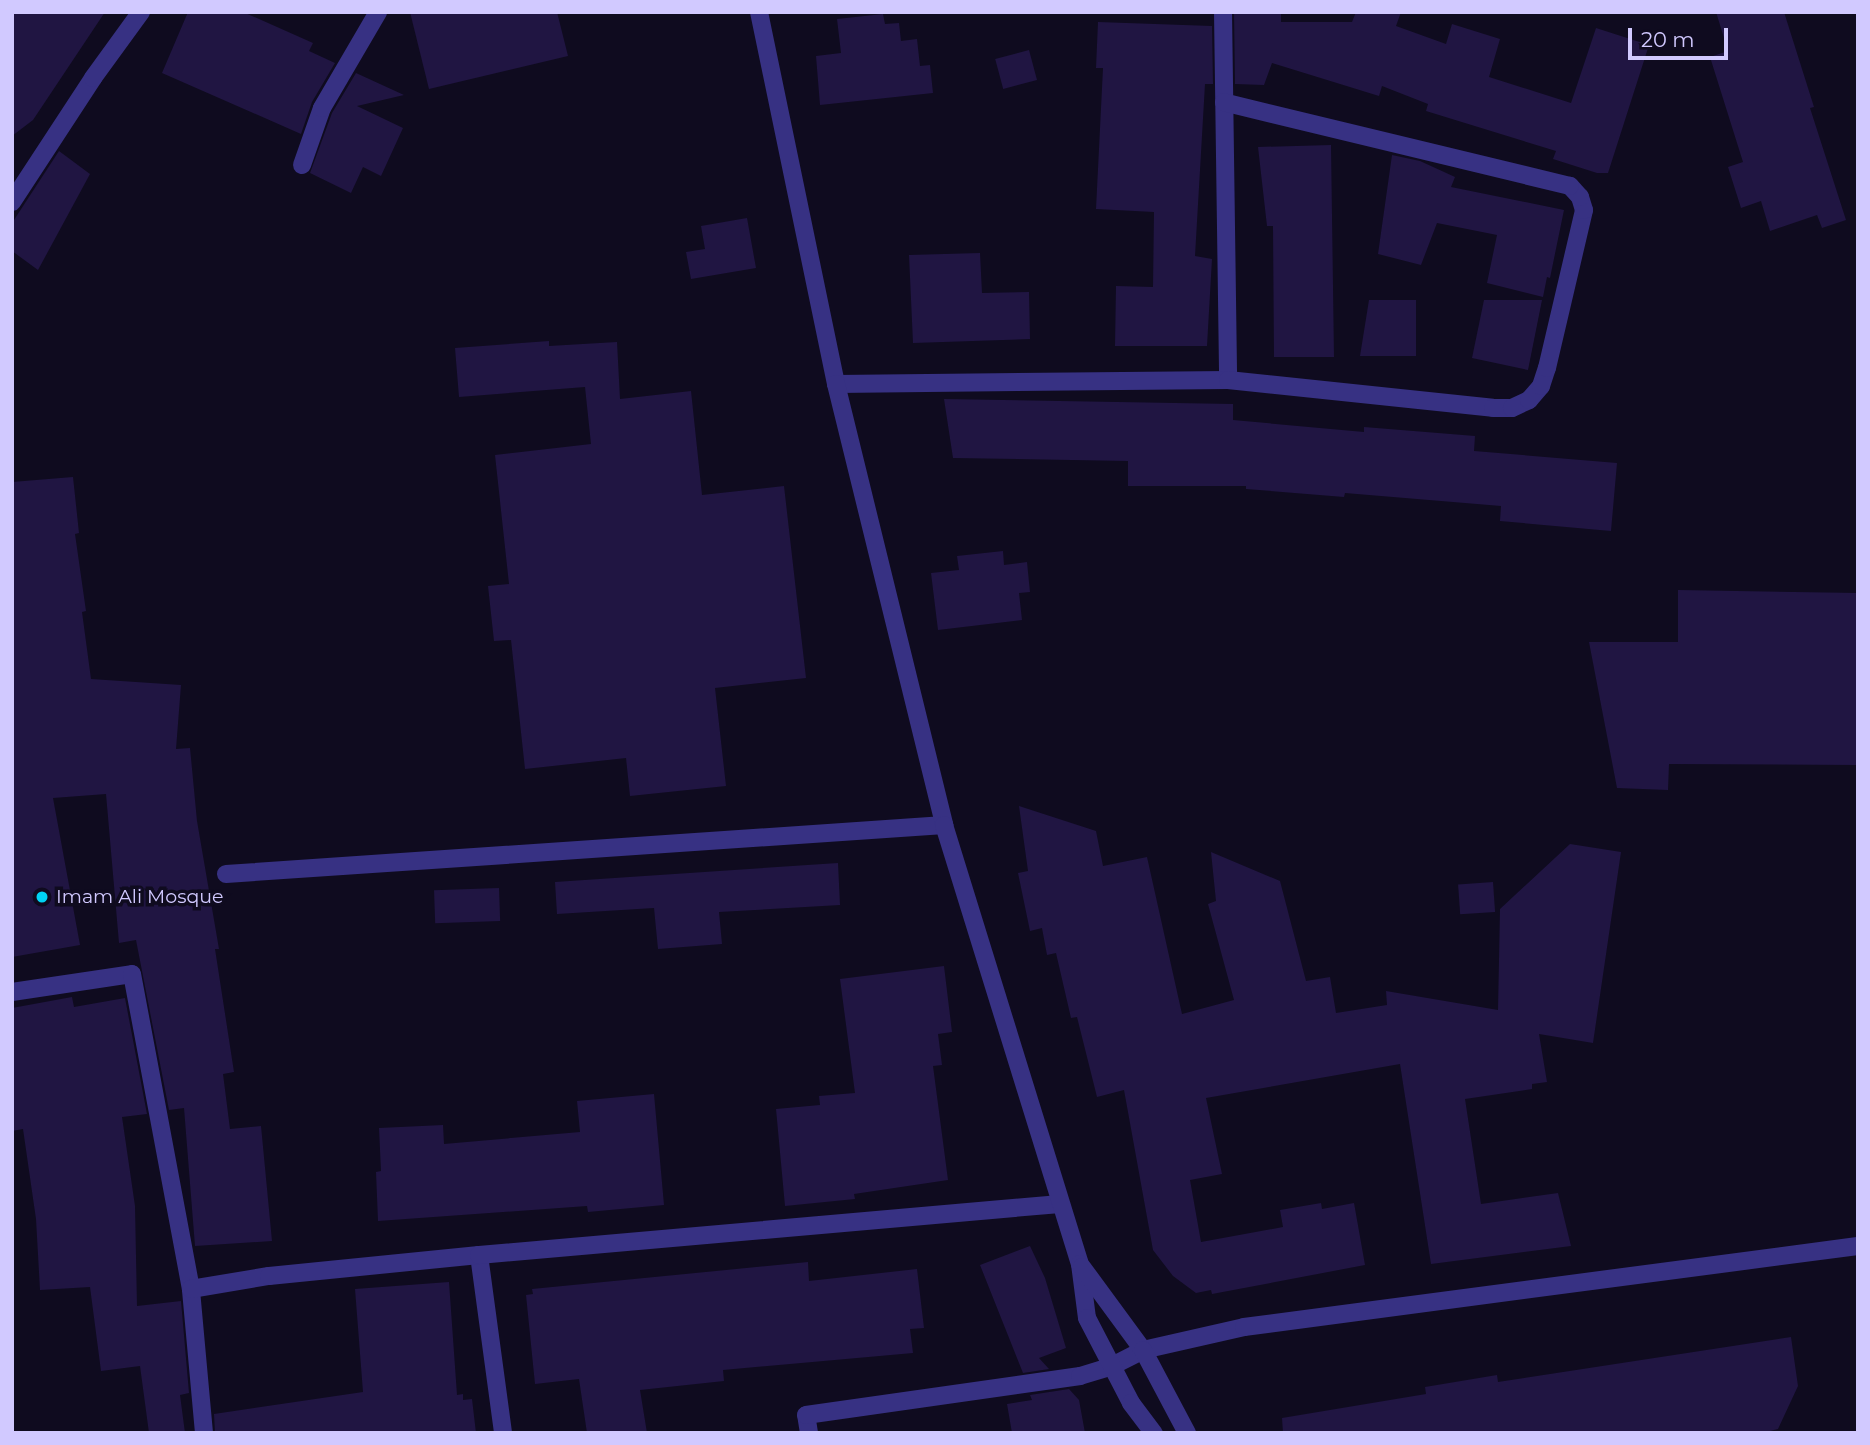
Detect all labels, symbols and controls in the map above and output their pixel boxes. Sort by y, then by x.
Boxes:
scale bar [1632,14,1732,58]
text: 20 m [1641,27,1695,52]
place label: Imam Ali Mosque [56,886,224,908]
marker: Imam Ali Mosque [34,889,50,905]

